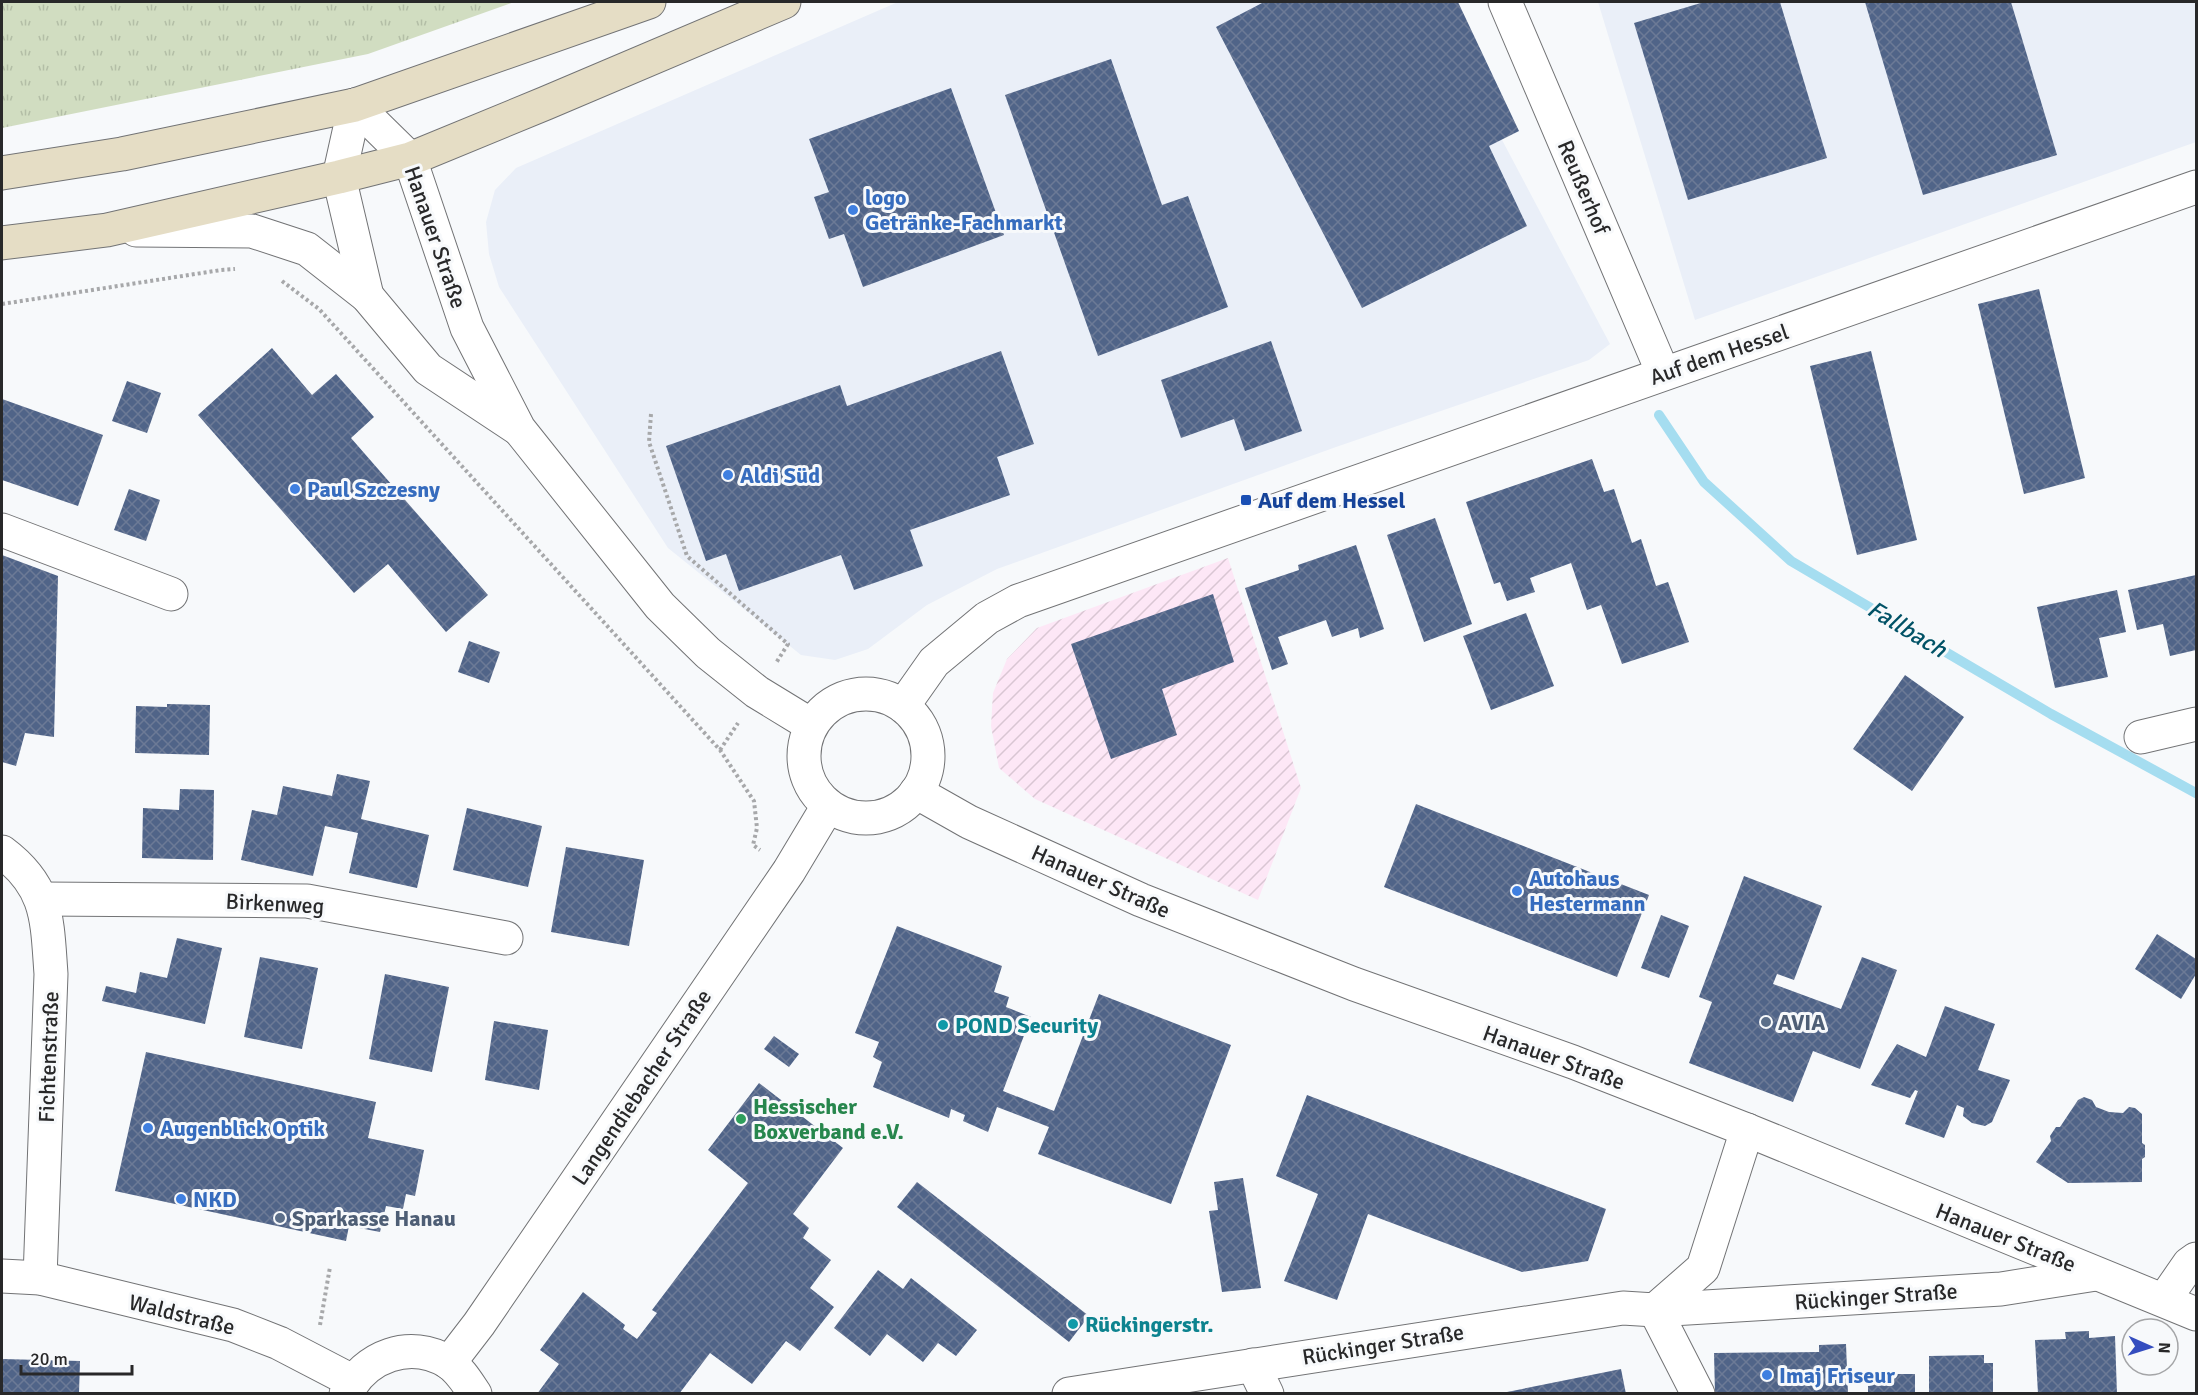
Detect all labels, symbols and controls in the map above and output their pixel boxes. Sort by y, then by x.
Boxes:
street label: Reußerhof [1552,136,1616,240]
street label: Hanauer Straße [399,162,473,312]
place label: logo Getränke-Fachmarkt [865,184,1063,236]
marker: logo Getränke-Fachmarkt [846,203,860,217]
street label: Auf dem Hessel [1646,318,1792,391]
place label: Aldi Süd [740,462,820,489]
marker: Aldi Süd [721,468,735,482]
place label: Paul Szczesny [307,476,440,503]
marker: Paul Szczesny [288,482,302,496]
place label: Auf dem Hessel [1258,487,1405,514]
marker: Auf dem Hessel [1239,493,1253,507]
water label: Fallbach [1862,594,1953,665]
street label: Hanauer Straße [1027,839,1174,924]
place label: Autohaus Hestermann [1529,865,1646,917]
marker: Autohaus Hestermann [1510,884,1524,898]
street label: Birkenweg [225,887,325,920]
street label: Langendiebacher Straße [566,984,717,1190]
street label: Fichtenstraße [33,991,64,1123]
place label: AVIA [1778,1009,1825,1036]
place label: POND Security [955,1012,1098,1039]
marker: AVIA [1759,1015,1773,1029]
marker: POND Security [936,1018,950,1032]
street label: Hanauer Straße [1479,1019,1628,1096]
place label: Hessischer Boxverband e.V. [753,1093,904,1145]
marker: Hessischer Boxverband e.V. [734,1112,748,1126]
place label: Augenblick Optik [160,1115,326,1142]
marker: Augenblick Optik [141,1121,155,1135]
place label: NKD [193,1186,237,1213]
marker: NKD [174,1192,188,1206]
street label: Hanauer Straße [1932,1197,2080,1278]
place label: Sparkasse Hanau [292,1205,456,1232]
marker: Sparkasse Hanau [273,1211,287,1225]
street label: Rückinger Straße [1794,1277,1958,1316]
street label: Waldstraße [126,1288,238,1341]
place label: Rückingerstr. [1085,1311,1214,1338]
marker: Rückingerstr. [1066,1317,1080,1331]
north arrow [2120,1317,2180,1377]
street label: Rückinger Straße [1300,1318,1466,1371]
scale bar [21,1338,132,1376]
text: N [2154,1342,2174,1354]
text: 20 m [30,1348,68,1370]
place label: Imaj Friseur [1779,1362,1895,1389]
marker: Imaj Friseur [1760,1368,1774,1382]

